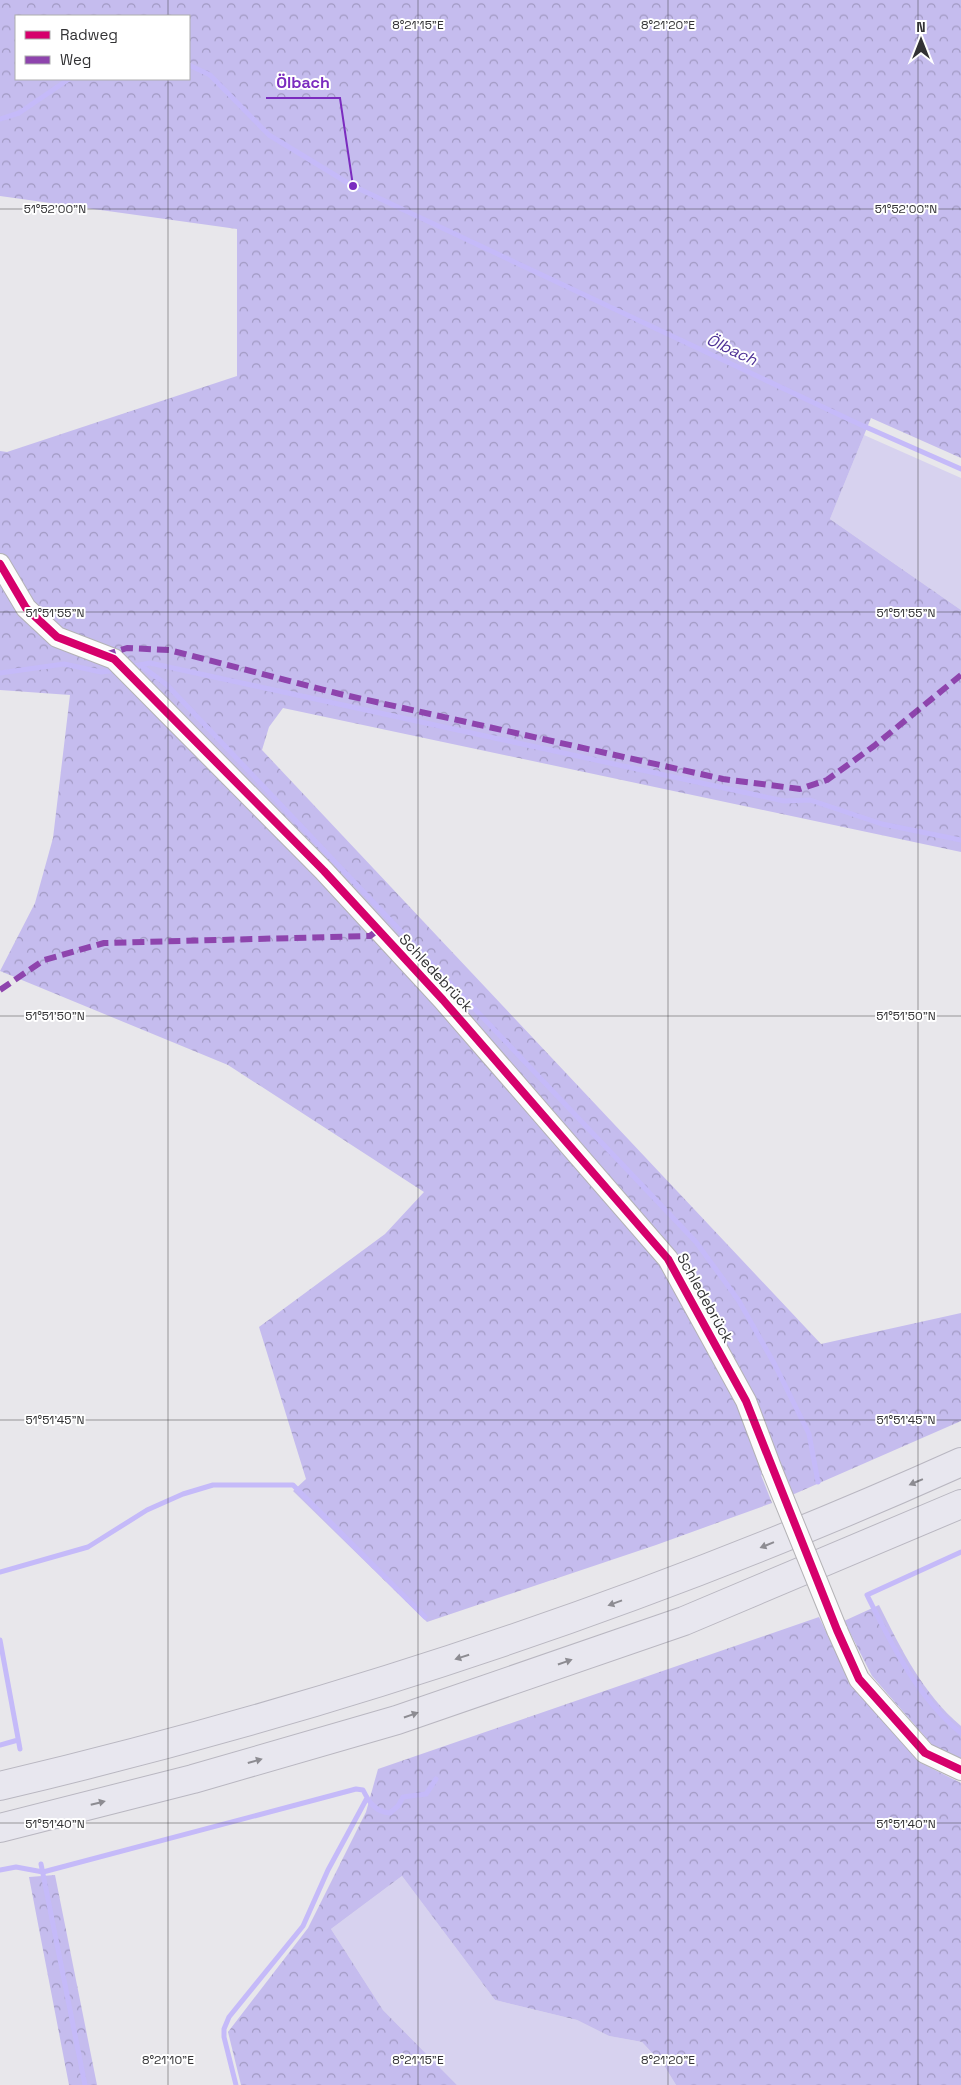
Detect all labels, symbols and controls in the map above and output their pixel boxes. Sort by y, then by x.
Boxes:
legend [15,15,190,80]
north arrow [896,15,946,65]
text: 8°21'15"E [392,17,444,33]
text: 8°21'20"E [641,17,695,33]
text: N [916,18,926,36]
text: Radweg [60,25,118,44]
text: Weg [60,50,91,69]
callout: Ölbach [266,67,340,98]
text: Ölbach [276,72,330,93]
text: 51°52'00"N [24,201,86,217]
text: 51°52'00"N [875,201,937,217]
water label: Ölbach [703,329,761,371]
text: 51°51'55"N [25,605,85,621]
text: 51°51'55"N [876,605,936,621]
street label: Schledebrück [395,930,477,1016]
text: 51°51'50"N [25,1008,85,1024]
text: 51°51'50"N [876,1008,936,1024]
street label: Schledebrück [673,1249,738,1346]
text: 51°51'45"N [26,1412,84,1428]
text: 51°51'45"N [877,1412,935,1428]
one-way arrow [909,1478,923,1486]
one-way arrow [759,1541,774,1549]
one-way arrow [607,1599,622,1607]
one-way arrow [454,1653,469,1661]
one-way arrow [557,1658,572,1665]
one-way arrow [404,1711,419,1719]
one-way arrow [248,1757,263,1765]
one-way arrow [91,1799,106,1807]
text: 51°51'40"N [25,1816,85,1832]
text: 51°51'40"N [876,1816,936,1832]
text: 8°21'10"E [142,2052,194,2068]
text: 8°21'15"E [392,2052,444,2068]
text: 8°21'20"E [641,2052,695,2068]

